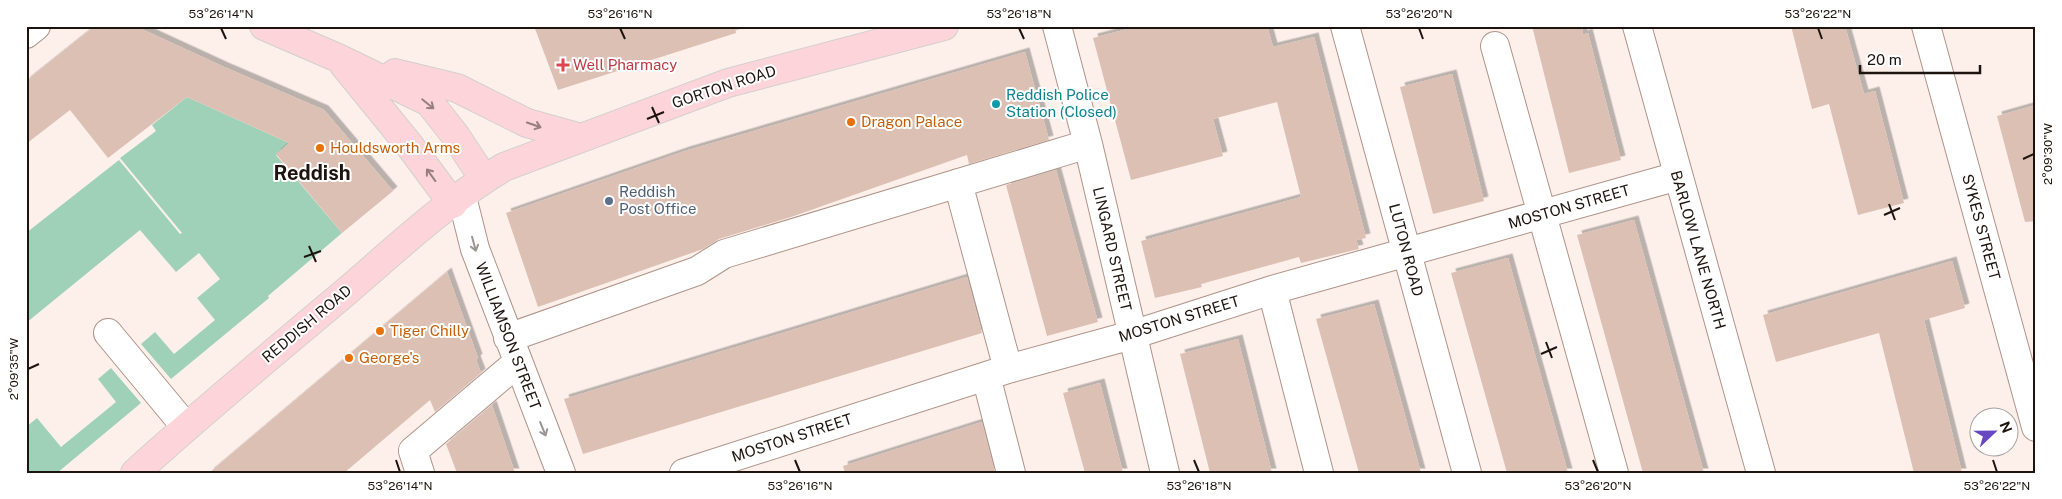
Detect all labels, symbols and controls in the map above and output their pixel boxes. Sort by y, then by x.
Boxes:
text: 53°26'14"N [189,7,253,21]
text: 53°26'16"N [588,7,652,21]
text: 53°26'18"N [986,7,1052,21]
text: 53°26'20"N [1385,7,1453,21]
text: 53°26'22"N [1785,7,1851,21]
scale bar [1860,42,1980,74]
text: 20 m [1867,51,1902,68]
place label: Well Pharmacy [573,56,677,73]
marker: Well Pharmacy [557,59,569,71]
street label: GORTON ROAD [670,62,778,111]
place label: Reddish Police Station (Closed) [1006,86,1117,120]
one-way arrow [422,98,435,109]
marker: Reddish Police Station (Closed) [990,98,1002,110]
place label: Dragon Palace [861,113,962,130]
marker: Dragon Palace [845,116,857,128]
one-way arrow [526,121,541,130]
text: 2°09'30"W [2041,123,2055,185]
place label: Houldsworth Arms [330,139,460,156]
marker: Houldsworth Arms [314,142,326,154]
district label: Reddish [273,161,351,185]
one-way arrow [426,169,437,182]
street label: BARLOW LANE NORTH [1668,169,1729,331]
street label: SYKES STREET [1959,172,2004,282]
street label: MOSTON STREET [1506,181,1632,232]
place label: Reddish Post Office [619,183,697,217]
street label: LINGARD STREET [1090,185,1135,313]
marker: Reddish Post Office [603,195,615,207]
street label: LUTON ROAD [1386,202,1427,298]
one-way arrow [470,235,479,251]
street label: WILLIAMSON STREET [472,260,544,412]
street label: REDDISH ROAD [259,281,355,366]
street label: MOSTON STREET [1116,292,1241,345]
place label: Tiger Chilly [390,322,469,339]
marker: Tiger Chilly [374,325,386,337]
text: 2°09'35"W [7,337,21,400]
place label: George's [359,349,419,366]
marker: George's [343,352,355,364]
north arrow [1970,406,2020,456]
street label: MOSTON STREET [730,410,854,465]
text: N [1997,419,2016,435]
one-way arrow [540,421,549,436]
text: 53°26'14"N [368,479,432,493]
text: 53°26'16"N [768,479,832,493]
text: 53°26'18"N [1166,479,1232,493]
text: 53°26'20"N [1564,479,1632,493]
text: 53°26'22"N [1964,479,2030,493]

